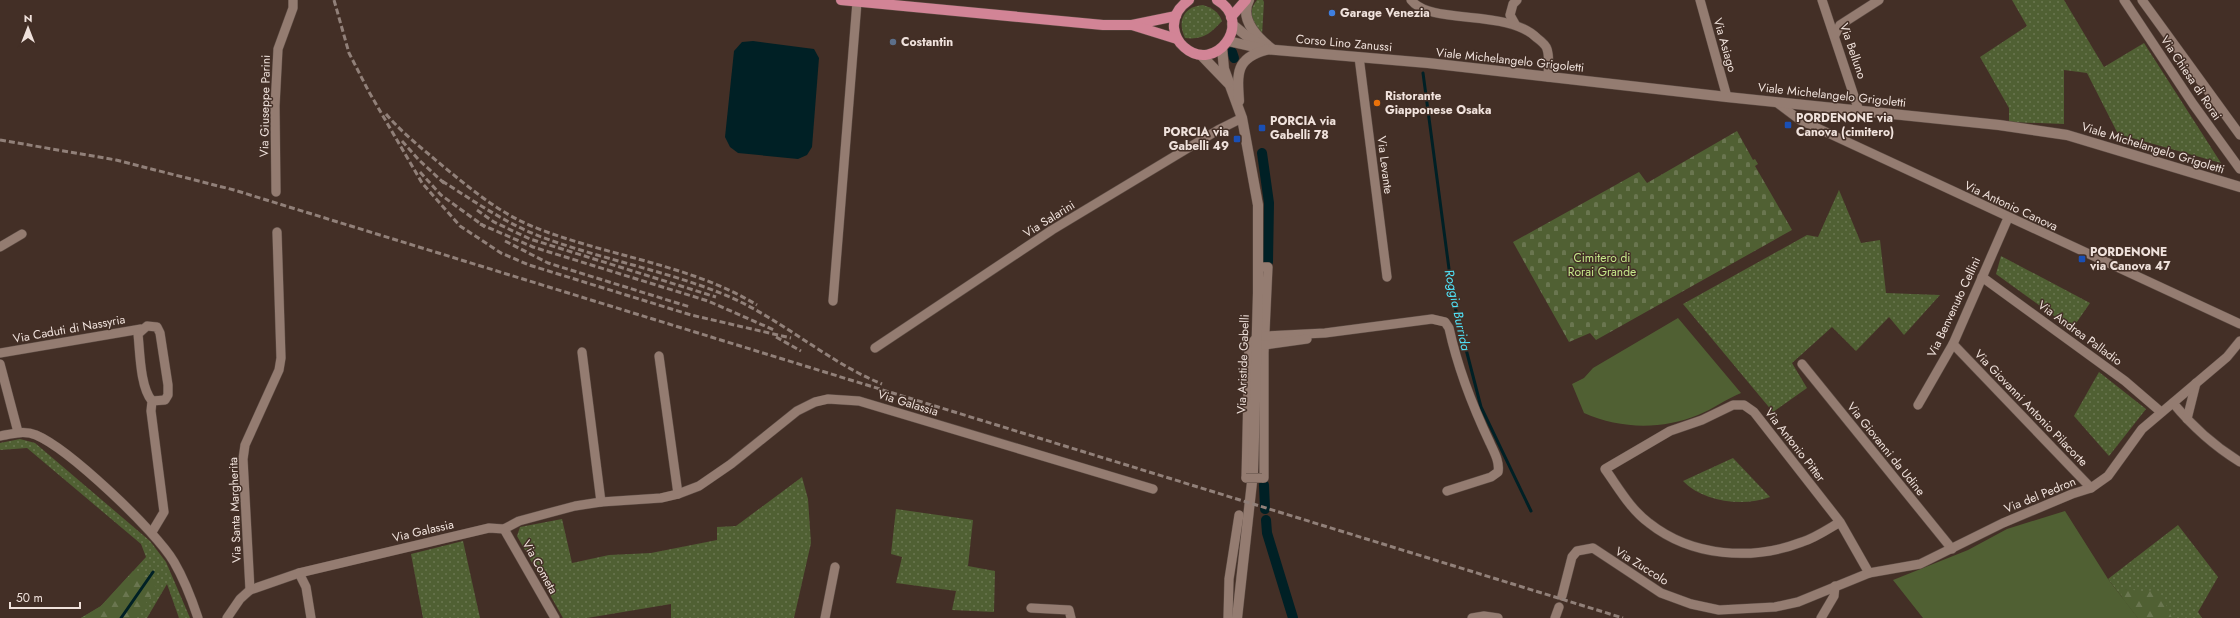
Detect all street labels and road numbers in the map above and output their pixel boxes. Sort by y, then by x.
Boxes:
street label: Via Asiago [1709,16,1741,75]
street label: Via Belluno [1835,21,1871,82]
street label: Corso Lino Zanussi [1295,30,1393,56]
street label: Via Chiesa di Rorai [2156,32,2226,124]
street label: Viale Michelangelo Grigoletti [1435,43,1585,77]
street label: Via Giuseppe Parini [255,55,275,157]
street label: Viale Michelangelo Grigoletti [1757,78,1907,112]
street label: Viale Michelangelo Grigoletti [2079,118,2227,178]
street label: Via Levante [1373,135,1397,195]
street label: Via Antonio Canova [1961,176,2061,236]
street label: Via Salarini [1020,196,1078,242]
street label: Via Benvenuto Cellini [1923,254,1985,360]
street label: Via Andrea Palladio [2034,296,2126,370]
street label: Via Caduti di Nassyria [11,310,127,348]
street label: Via Aristide Gabelli [1232,314,1254,414]
street label: Via Giovanni Antonio Pilacorte [1970,345,2092,471]
street label: Via Galassia [875,385,941,421]
street label: Via Giovanni da Udine [1843,398,1929,500]
street label: Via Antonio Pitter [1760,404,1830,486]
street label: Via Santa Margherita [224,457,246,563]
street label: Via del Pedron [2001,472,2079,518]
street label: Via Galassia [390,515,456,547]
street label: Via Cometa [518,537,562,598]
street label: Via Zuccolo [1612,542,1673,590]

